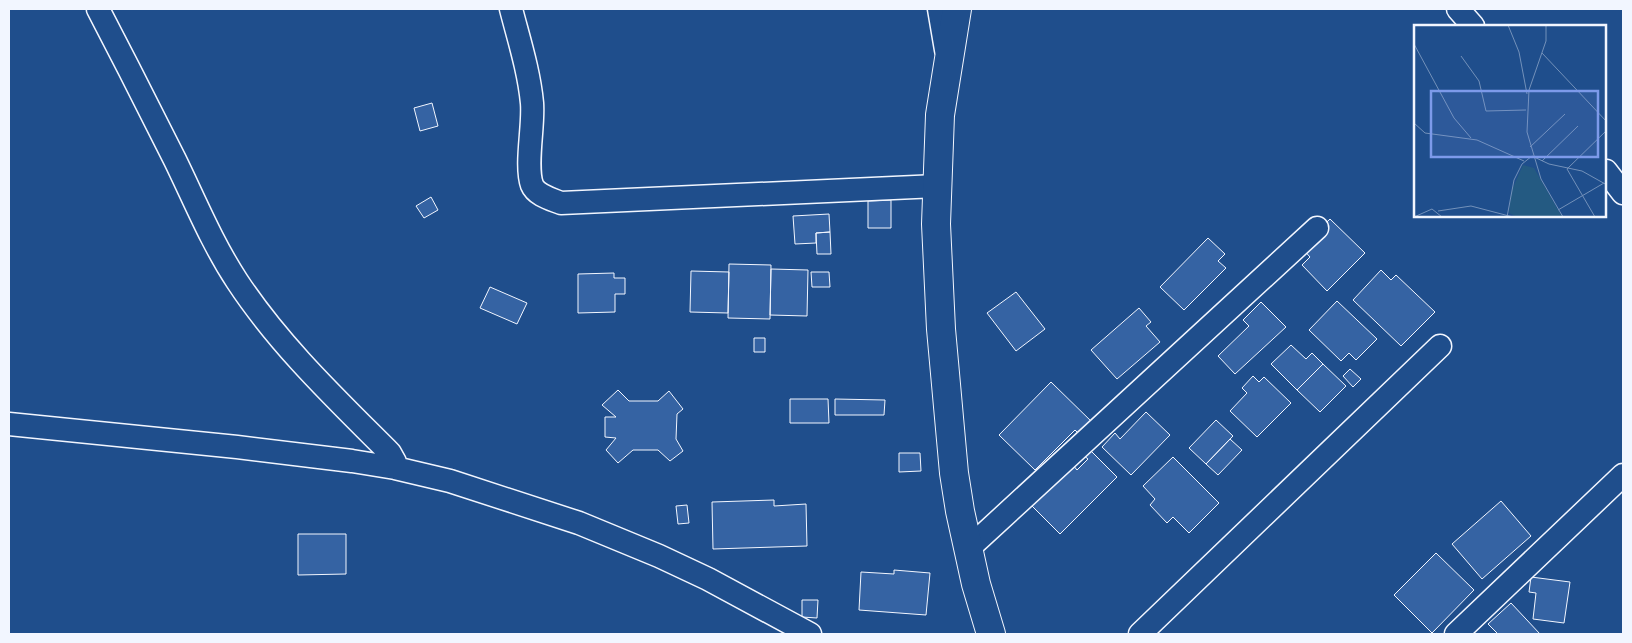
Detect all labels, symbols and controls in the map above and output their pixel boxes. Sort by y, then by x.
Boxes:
inset map [1414,25,1607,218]

